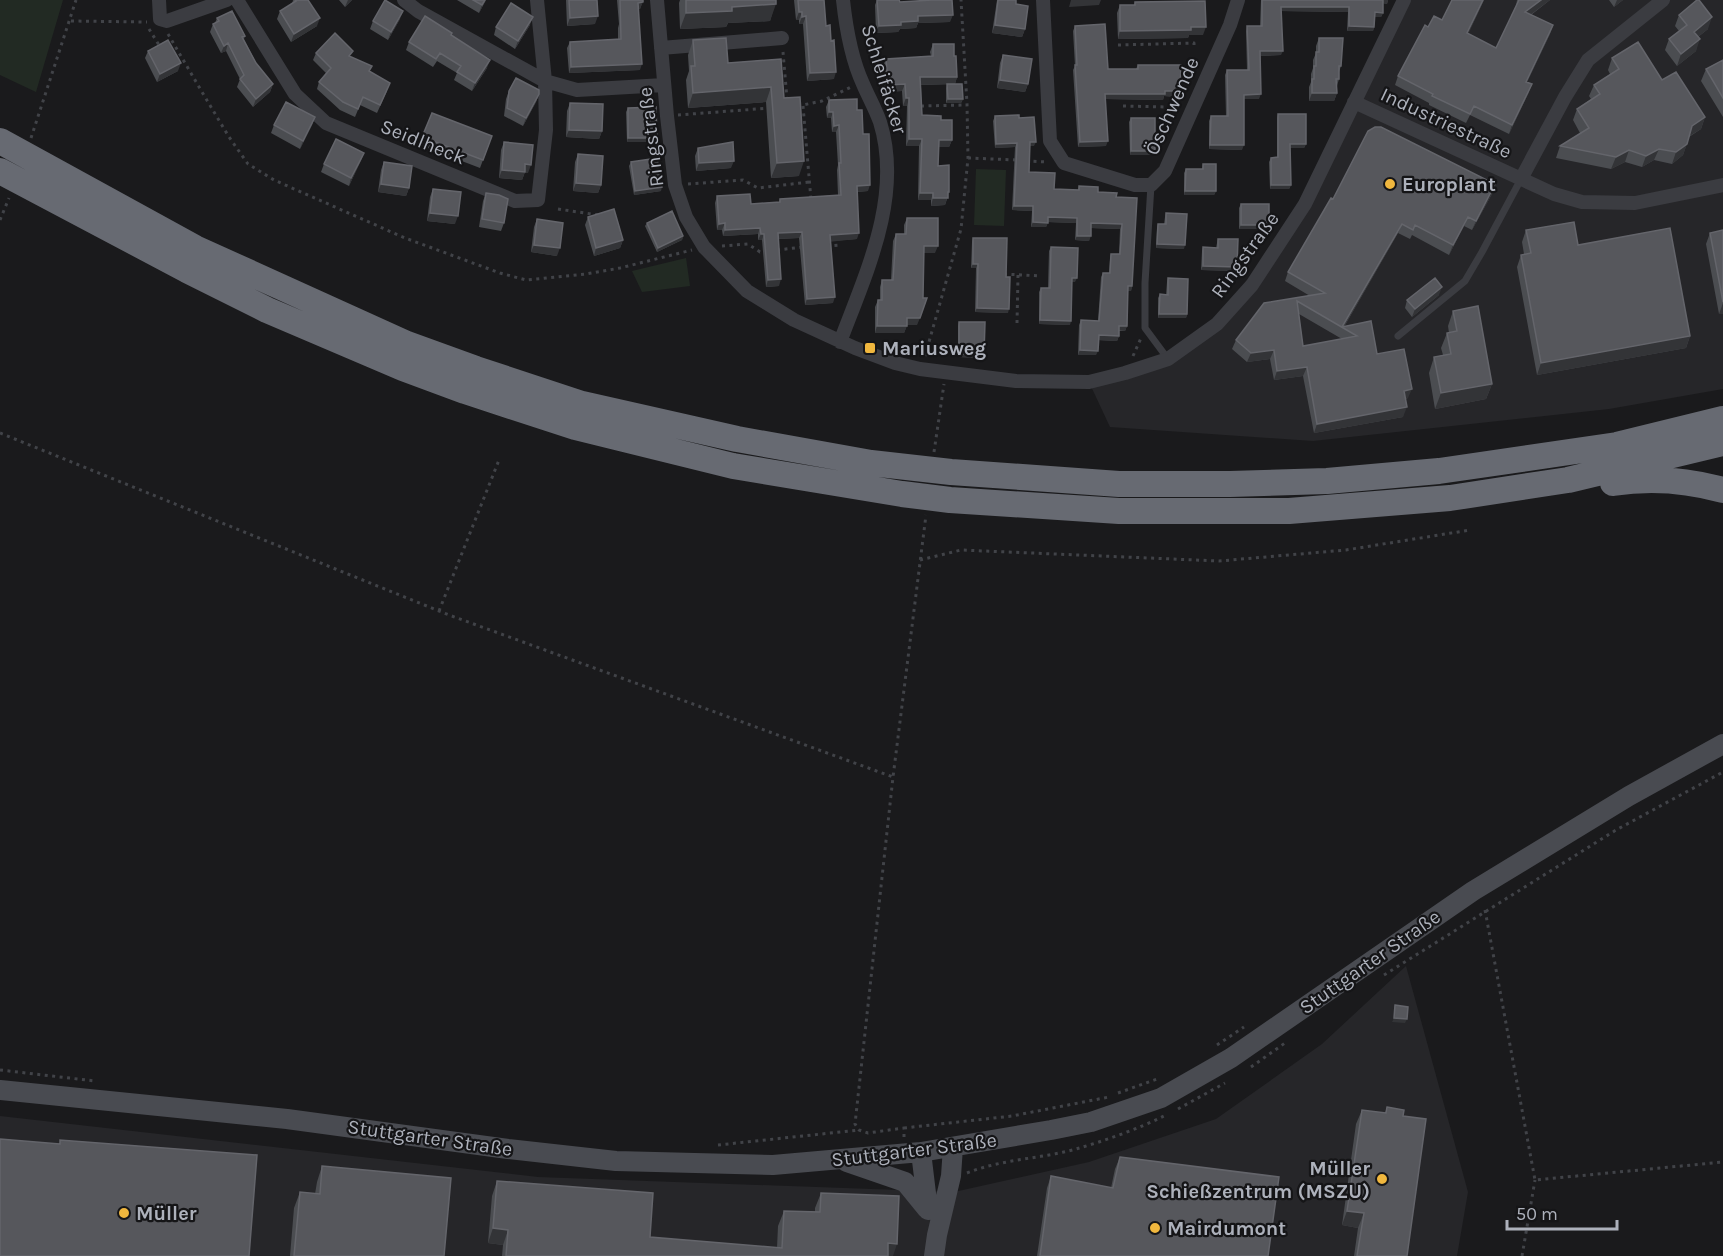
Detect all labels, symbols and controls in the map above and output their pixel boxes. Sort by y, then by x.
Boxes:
street label: Schleifäcker [856,21,912,137]
street label: Öschwende [1140,53,1204,159]
street label: Industriestraße [1377,83,1515,163]
street label: Ringstraße [633,86,669,188]
street label: Seidlheck [377,115,469,169]
place label: Europlant [1402,173,1496,196]
marker: Europlant [1383,177,1397,191]
street label: Ringstraße [1206,208,1284,302]
place label: Mariusweg [882,337,986,360]
marker: Mariusweg [863,341,877,355]
street label: Stuttgarter Straße [1295,905,1445,1019]
street label: Stuttgarter Straße [346,1115,514,1161]
street label: Stuttgarter Straße [830,1128,998,1172]
place label: Müller Schießzentrum (MSZU) [1146,1157,1370,1203]
marker: Müller Schießzentrum (MSZU) [1375,1172,1389,1186]
scale bar [1507,1193,1616,1231]
place label: Müller [136,1202,197,1225]
text: 50 m [1516,1203,1558,1225]
marker: Müller [117,1206,131,1220]
place label: Mairdumont [1167,1217,1286,1240]
marker: Mairdumont [1148,1221,1162,1235]

